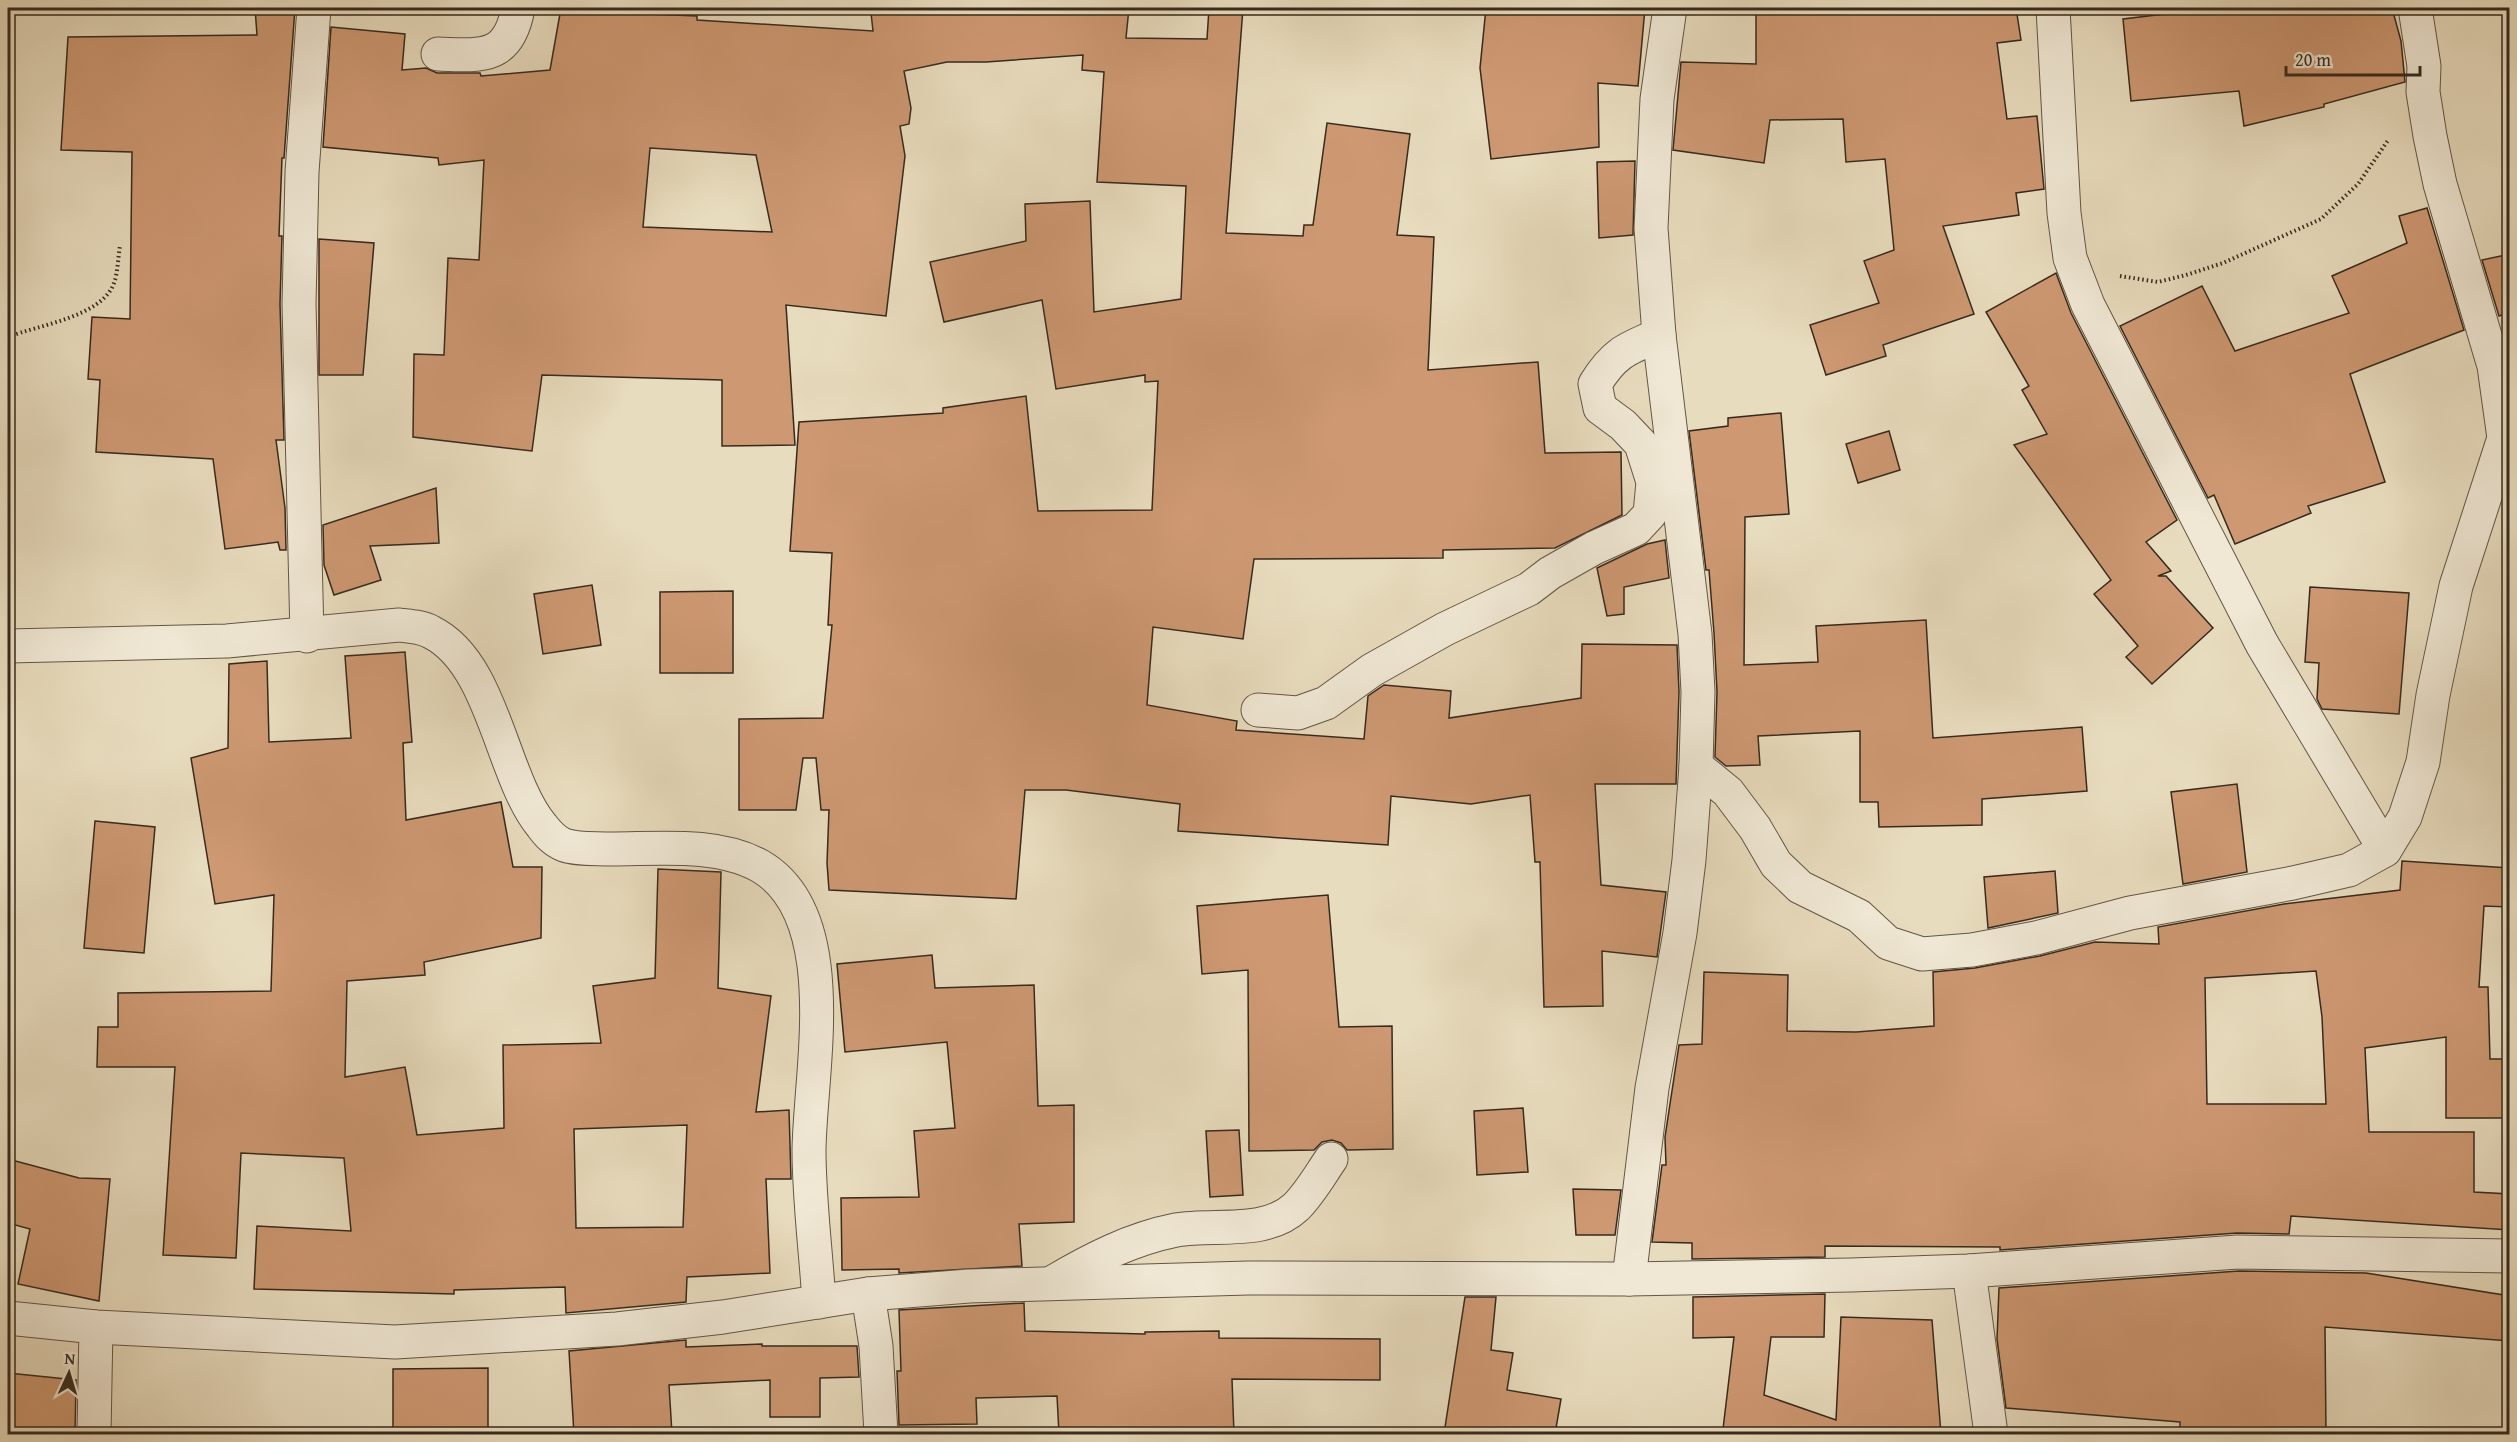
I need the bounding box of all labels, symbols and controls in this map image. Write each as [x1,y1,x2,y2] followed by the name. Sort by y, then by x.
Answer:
[2286,39,2420,77] scale bar
[2295,46,2331,73] text: 20 m
[39,1343,99,1403] north arrow
[64,1346,77,1370] text: N

